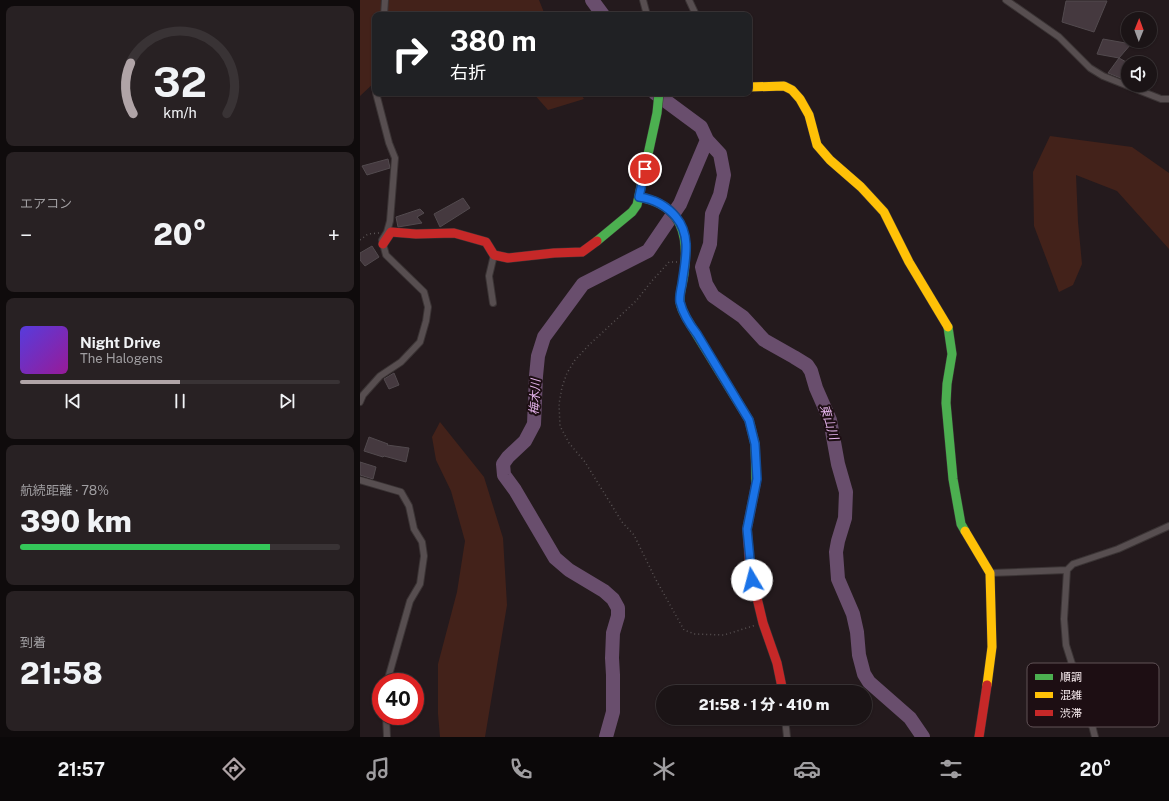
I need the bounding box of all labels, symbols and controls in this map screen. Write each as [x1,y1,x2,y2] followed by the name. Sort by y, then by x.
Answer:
[1121,12,1157,48] north arrow
[1121,12,1157,92] map controls
[450,24,537,57] text: 380 m
[384,28,436,80] icon: right
[1121,56,1157,92] button: sound
[153,57,207,106] text: 32
[450,62,486,83] text: 右折
[163,104,197,121] text: km/h
[628,152,662,186] pin
[634,158,656,180] icon: arrive
[20,196,72,211] text: エアコン
[153,216,207,252] text: 20°
[20,222,32,248] text: −
[328,222,340,248] text: +
[80,334,161,351] text: Night Drive
[80,351,163,366] text: The Halogens
[527,377,543,415] water label: 梅木川
[62,390,84,412] icon: previous
[169,390,191,412] icon: pause
[276,390,298,412] icon: next
[817,403,842,443] water label: 東山川
[20,483,109,498] text: 航続距離 · 78%
[20,503,132,539] text: 390 km
[731,559,773,601] position arrow
[20,635,46,650] text: 到着
[20,655,103,691] text: 21:58
[1027,663,1159,727] legend
[1060,671,1082,683] text: 順調
[372,673,424,725] speed limit sign: 40
[1060,689,1082,701] text: 混雑
[699,696,829,713] text: 21:58 · 1 分 · 410 m
[1060,707,1082,719] text: 渋滞
[220,755,248,783] icon: directions
[364,755,392,783] icon: music
[507,755,535,783] icon: phone
[650,755,678,783] icon: climate
[793,755,821,783] icon: car
[937,755,965,783] icon: filters
[58,759,105,780] text: 21:57
[1080,759,1111,780] text: 20°

